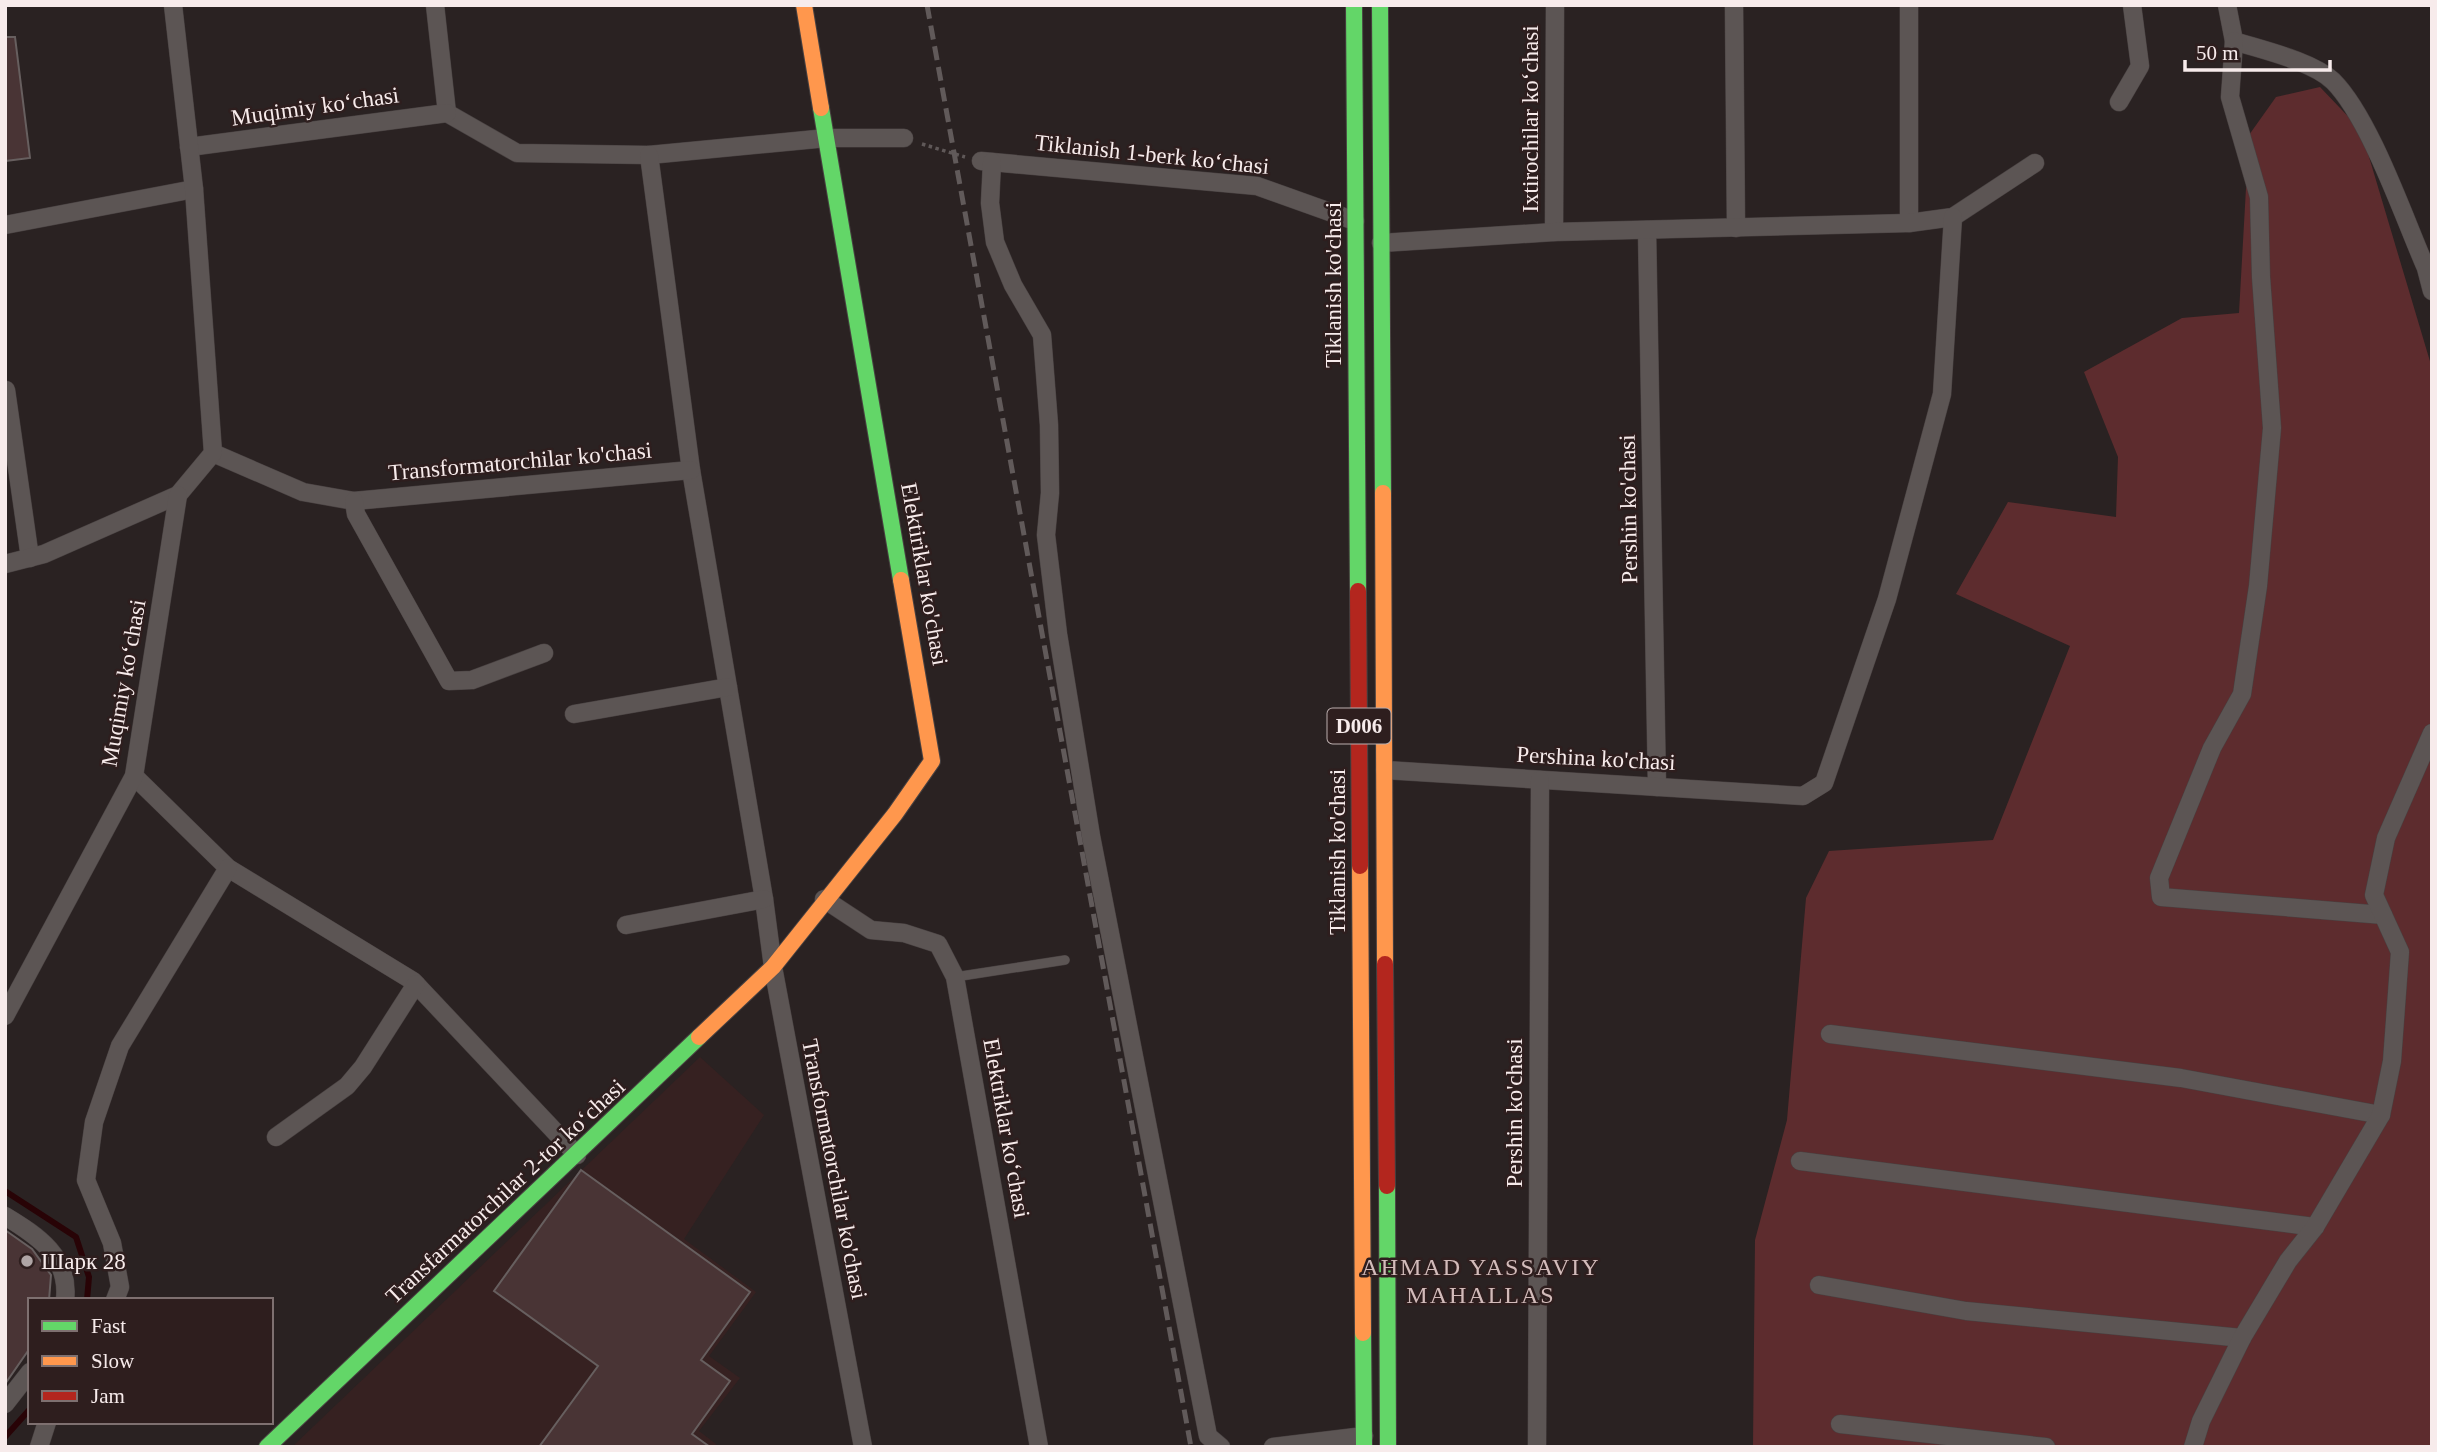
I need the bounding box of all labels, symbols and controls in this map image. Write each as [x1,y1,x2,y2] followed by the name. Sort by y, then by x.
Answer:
[1518,25,1543,213] street label: Ixtirochilar ko‘chasi
[2185,28,2330,72] scale bar
[2196,41,2239,65] text: 50 m
[230,82,401,131] street label: Muqimiy ko‘chasi
[1034,130,1270,179] street label: Tiklanish 1-berk ko‘chasi
[1321,202,1346,368] street label: Tiklanish ko'chasi
[1615,434,1642,584] street label: Pershin ko'chasi
[387,438,653,485] street label: Transformatorchilar ko'chasi
[896,481,953,667] street label: Elektiriklar ko'chasi
[96,598,151,769] street label: Muqimiy ko‘chasi
[1328,708,1390,744] road number: D006
[1516,742,1676,775] street label: Pershina ko'chasi
[1325,769,1350,935] street label: Tiklanish ko'chasi
[978,1036,1035,1220] street label: Elektriklar ko‘chasi
[797,1037,872,1301] street label: Transformatorchilar ko'chasi
[1502,1038,1527,1188] street label: Pershin ko'chasi
[381,1074,630,1309] street label: Transfarmatorchilar 2-tor koʻchasi
[41,1249,126,1274] place label: Шарк 28
[19,1253,35,1269] marker: Шарк 28
[1361,1254,1601,1308] district label: AHMAD YASSAVIY MAHALLAS
[28,1298,273,1424] legend
[91,1314,126,1338] text: Fast
[91,1349,135,1373] text: Slow
[91,1384,125,1408] text: Jam

